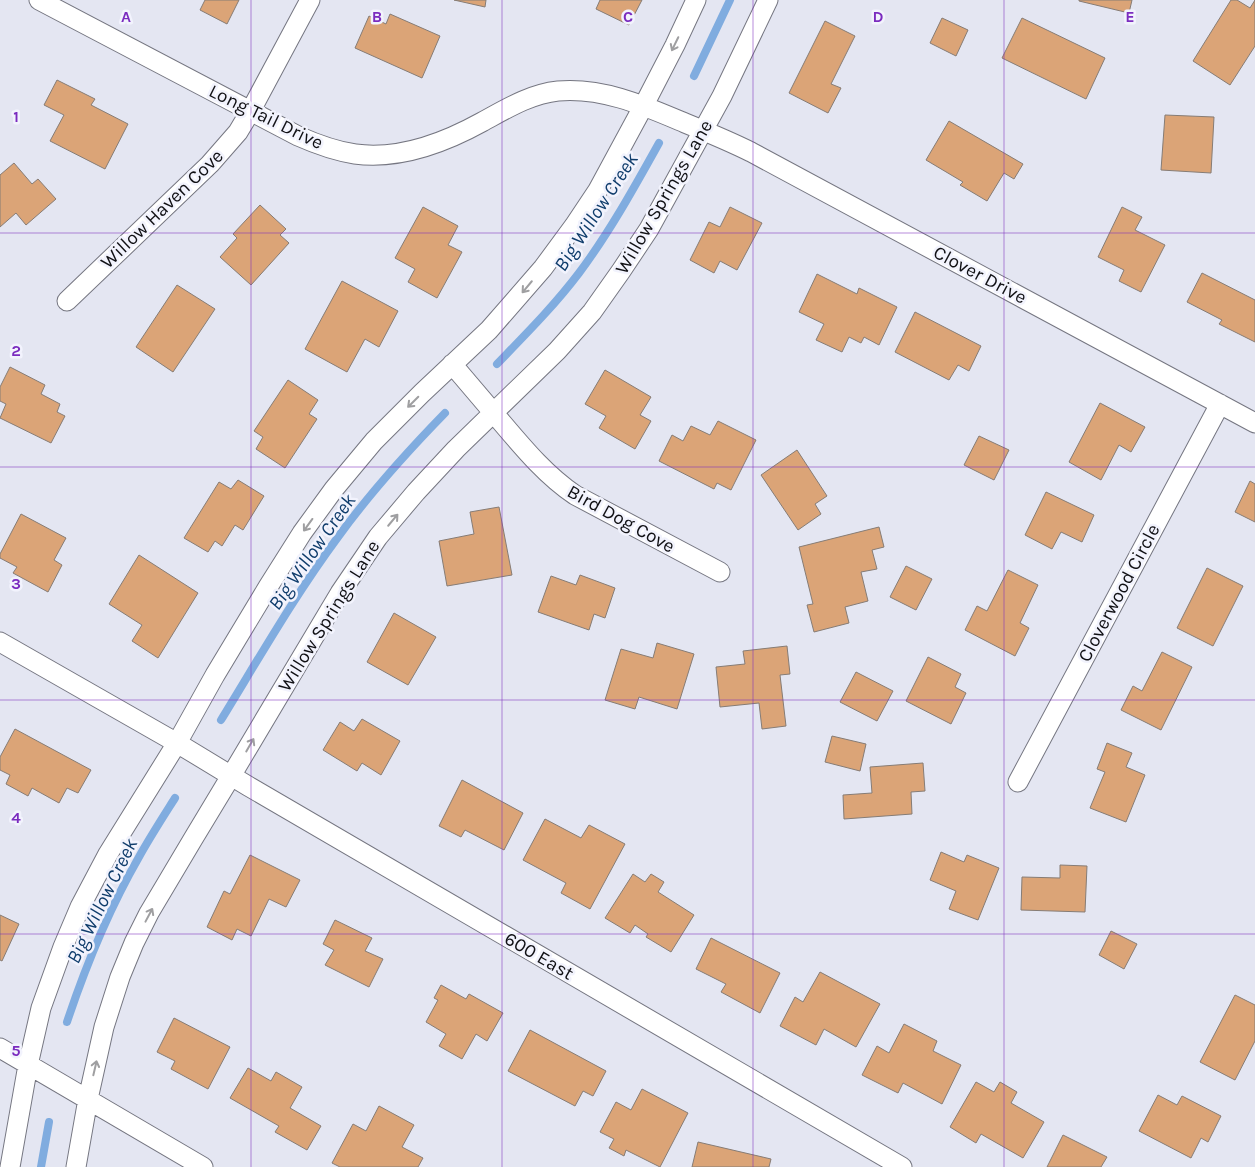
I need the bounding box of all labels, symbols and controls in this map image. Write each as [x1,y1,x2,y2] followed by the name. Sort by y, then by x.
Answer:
[121,7,131,26] text: A
[372,7,382,26] text: B
[623,7,633,26] text: C
[873,7,884,26] text: D
[1125,7,1135,26] text: E
[670,36,680,51] one-way arrow
[205,80,327,154] street label: Long Tail Drive
[13,107,19,126] text: 1
[611,116,717,278] street label: Willow Springs Lane
[96,145,228,273] street label: Willow Haven Cove
[549,148,643,275] water label: Big Willow Creek
[930,241,1030,309] street label: Clover Drive
[522,280,533,293] one-way arrow
[11,341,21,360] text: 2
[407,395,419,408] one-way arrow
[563,480,679,558] street label: Bird Dog Cove
[263,489,361,614] water label: Big Willow Creek
[387,513,399,526] one-way arrow
[302,518,313,531] one-way arrow
[1073,520,1165,666] street label: Cloverwood Circle
[273,536,385,696] street label: Willow Springs Lane
[11,574,21,593] text: 3
[245,739,255,753] one-way arrow
[11,808,21,827] text: 4
[62,834,143,967] water label: Big Willow Creek
[144,908,154,923] one-way arrow
[500,927,578,985] street label: 600 East
[11,1041,21,1060] text: 5
[91,1060,100,1076] one-way arrow

